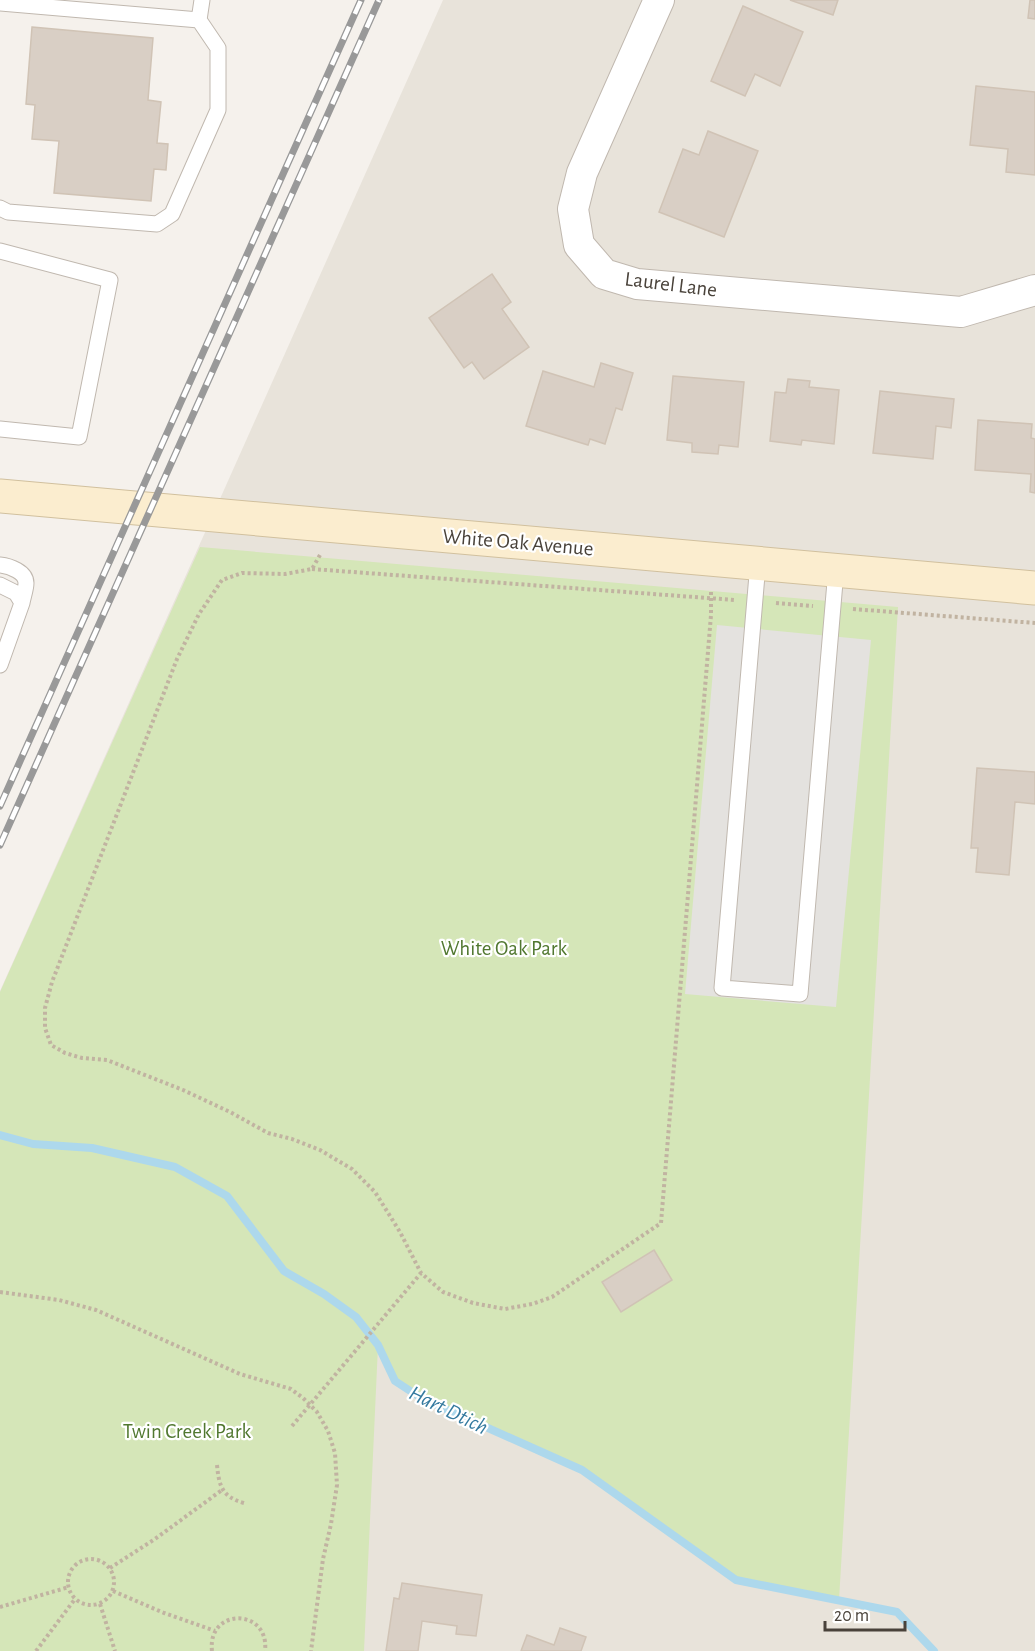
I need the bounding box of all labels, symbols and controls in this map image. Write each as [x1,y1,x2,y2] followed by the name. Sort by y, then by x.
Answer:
[624,268,718,301] street label: Laurel Lane
[442,525,594,560] street label: White Oak Avenue
[441,938,568,959] park label: White Oak Park
[406,1381,491,1438] water label: Hart Dtich
[123,1421,252,1442] park label: Twin Creek Park
[825,1594,904,1632] scale bar
[834,1607,869,1625] text: 20 m

